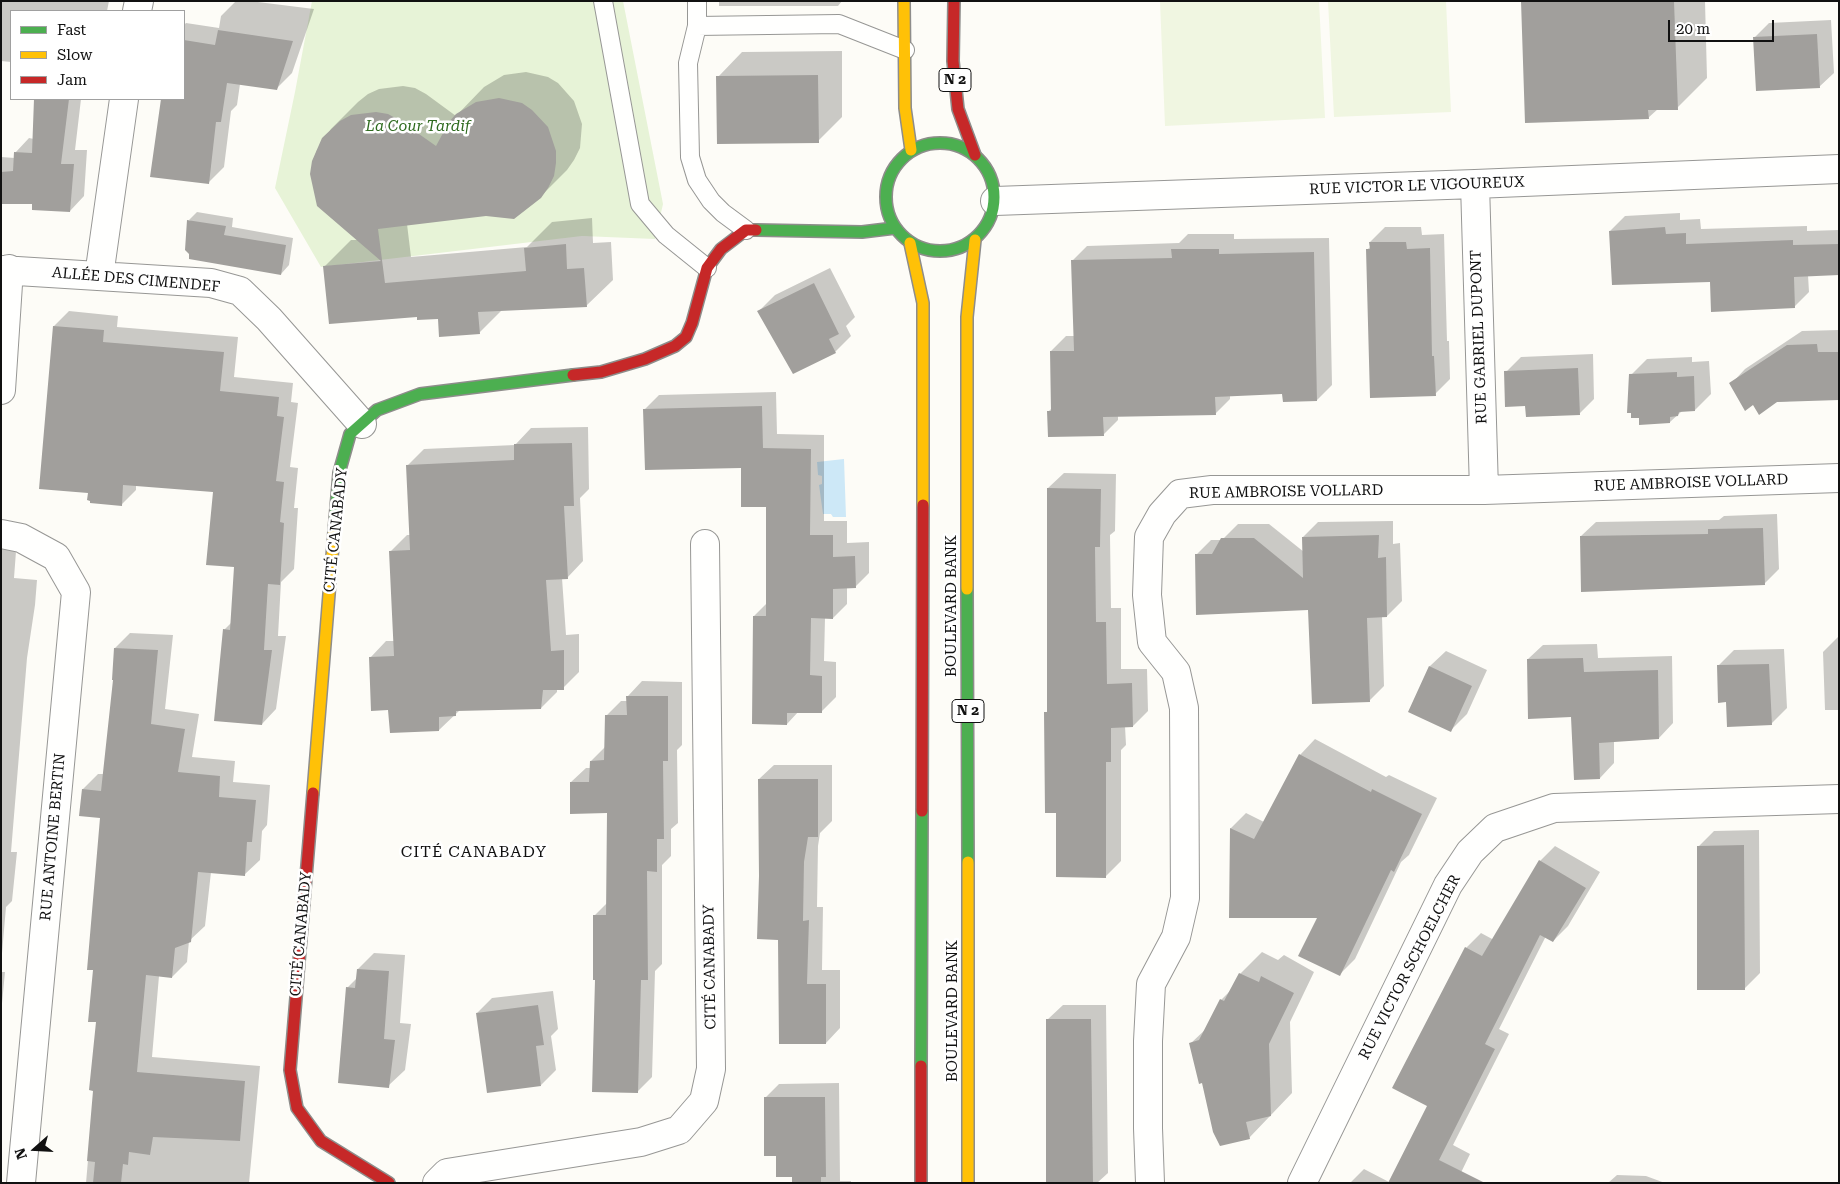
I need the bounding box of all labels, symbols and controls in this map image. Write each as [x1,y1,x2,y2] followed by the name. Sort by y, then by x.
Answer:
[10,10,185,100] legend
[1670,10,1776,42] scale bar
[1676,20,1710,38] text: 20 m
[57,21,86,39] text: Fast
[57,46,92,64] text: Slow
[939,68,971,92] road number: N 2
[57,71,87,89] text: Jam
[366,118,470,136] park label: La Cour Tardif
[1309,173,1525,199] street label: RUE VICTOR LE VIGOUREUX
[1467,250,1491,424] street label: RUE GABRIEL DUPONT
[51,264,221,296] street label: ALLÉE DES CIMENDEF
[321,467,351,593] street label: CITÉ CANABADY
[1594,471,1788,495] street label: RUE AMBROISE VOLLARD
[1189,481,1383,503] street label: RUE AMBROISE VOLLARD
[943,535,961,677] street label: BOULEVARD BANK
[952,699,984,722] road number: N 2
[37,752,69,922] street label: RUE ANTOINE BERTIN
[399,842,549,862] district label: CITÉ CANABADY
[287,871,315,997] street label: CITÉ CANABADY
[1355,872,1465,1062] street label: RUE VICTOR SCHOELCHER
[700,904,720,1030] street label: CITÉ CANABADY
[944,940,962,1082] street label: BOULEVARD BANK
[10,1124,60,1174] north arrow
[11,1146,30,1162] text: N

